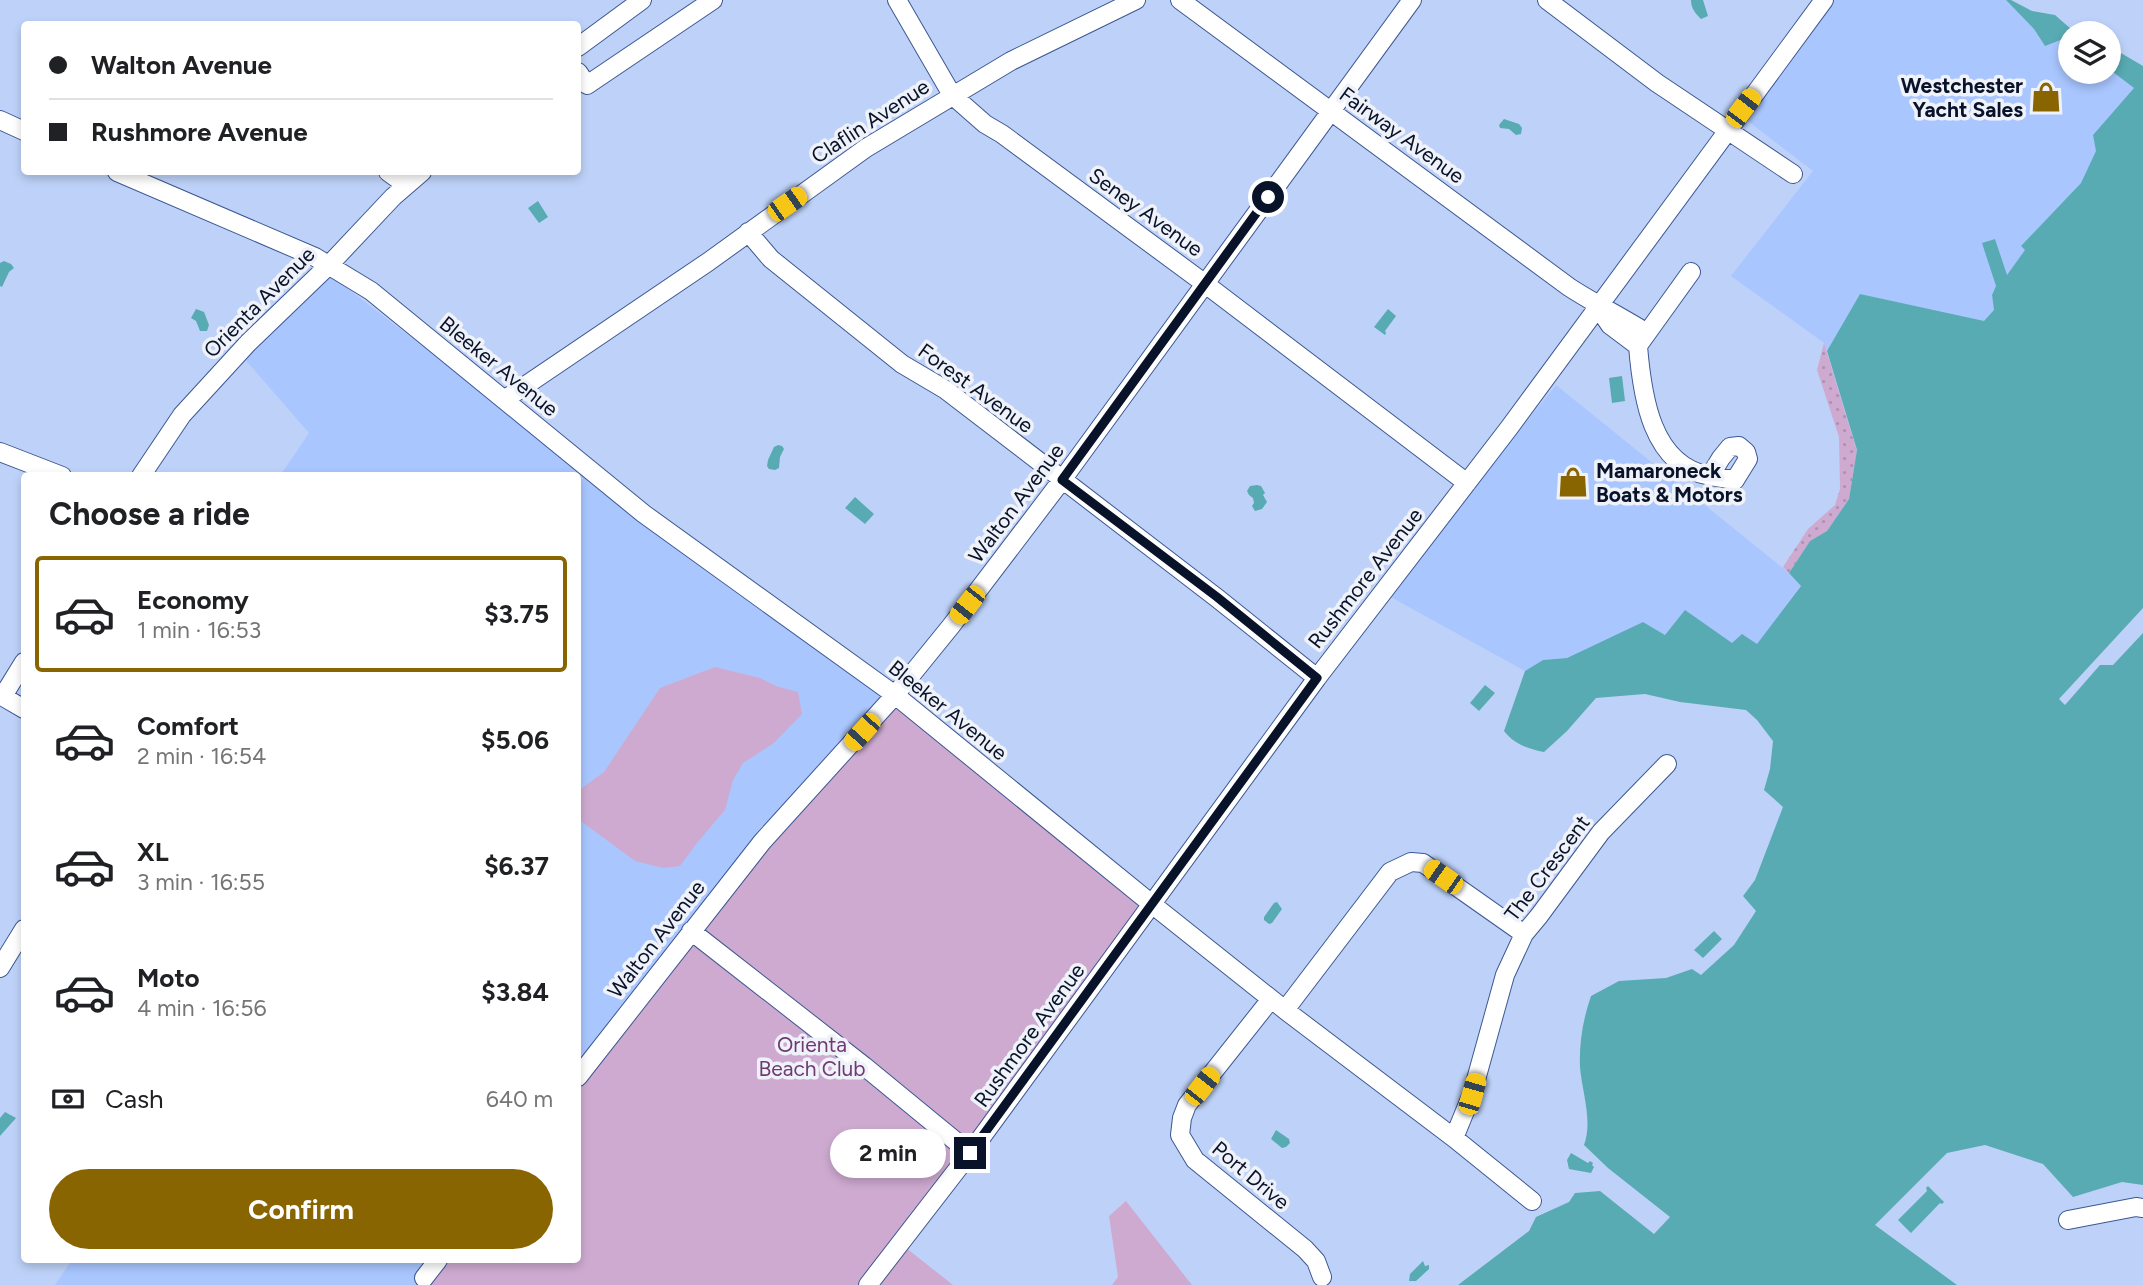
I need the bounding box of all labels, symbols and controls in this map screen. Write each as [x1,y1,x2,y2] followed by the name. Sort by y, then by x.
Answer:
[2058,21,2121,84] map controls
[2058,21,2121,84] button: layers
[91,49,272,81] text: Walton Avenue
[1901,73,2023,122] place label: Westchester Yacht Sales
[806,74,934,168] street label: Claflin Avenue
[2029,80,2063,114] shop icon: Westchester Yacht Sales
[1335,81,1469,189] street label: Fairway Avenue
[1722,85,1765,131] car
[91,116,308,148] text: Rushmore Avenue
[1084,162,1208,262] street label: Seney Avenue
[1252,181,1284,213] route start
[764,183,811,225] car
[198,241,320,363] street label: Orienta Avenue
[435,311,563,421] street label: Bleeker Avenue
[914,338,1038,438] street label: Forest Avenue
[963,439,1069,567] street label: Walton Avenue
[1596,458,1743,507] place label: Mamaroneck Boats & Motors
[1556,465,1590,499] shop icon: Mamaroneck Boats & Motors
[49,495,250,533] text: Choose a ride
[1302,503,1428,653] street label: Rushmore Avenue
[946,582,989,628] car
[53,583,116,646] icon: car
[137,584,249,616] text: Economy
[484,598,549,630] text: $3.75
[137,616,261,644] text: 1 min · 16:53
[884,655,1012,765] street label: Bleeker Avenue
[53,709,116,772] icon: car
[841,709,884,755] car
[137,710,239,742] text: Comfort
[481,724,549,756] text: $5.06
[137,742,266,770] text: 2 min · 16:54
[1499,810,1595,926] street label: The Crescent
[53,835,116,898] icon: car
[137,836,169,868] text: XL
[484,850,549,882] text: $6.37
[1420,856,1467,898] car
[137,868,265,896] text: 3 min · 16:55
[602,875,710,1003] street label: Walton Avenue
[969,958,1089,1112] street label: Rushmore Avenue
[53,961,116,1024] icon: car
[137,962,200,994] text: Moto
[481,976,549,1008] text: $3.84
[137,994,267,1022] text: 4 min · 16:56
[758,1032,866,1081] park label: Orienta Beach Club
[1181,1063,1224,1109] car
[1457,1071,1488,1117] car
[49,1080,87,1118] icon: cash
[105,1083,164,1115] text: Cash
[486,1085,553,1113] text: 640 m
[830,1128,946,1178] callout: 2 min
[1207,1136,1295,1214] street label: Port Drive
[954,1137,986,1169] route end
[859,1139,917,1167] text: 2 min
[49,1169,553,1249] button: Confirm

